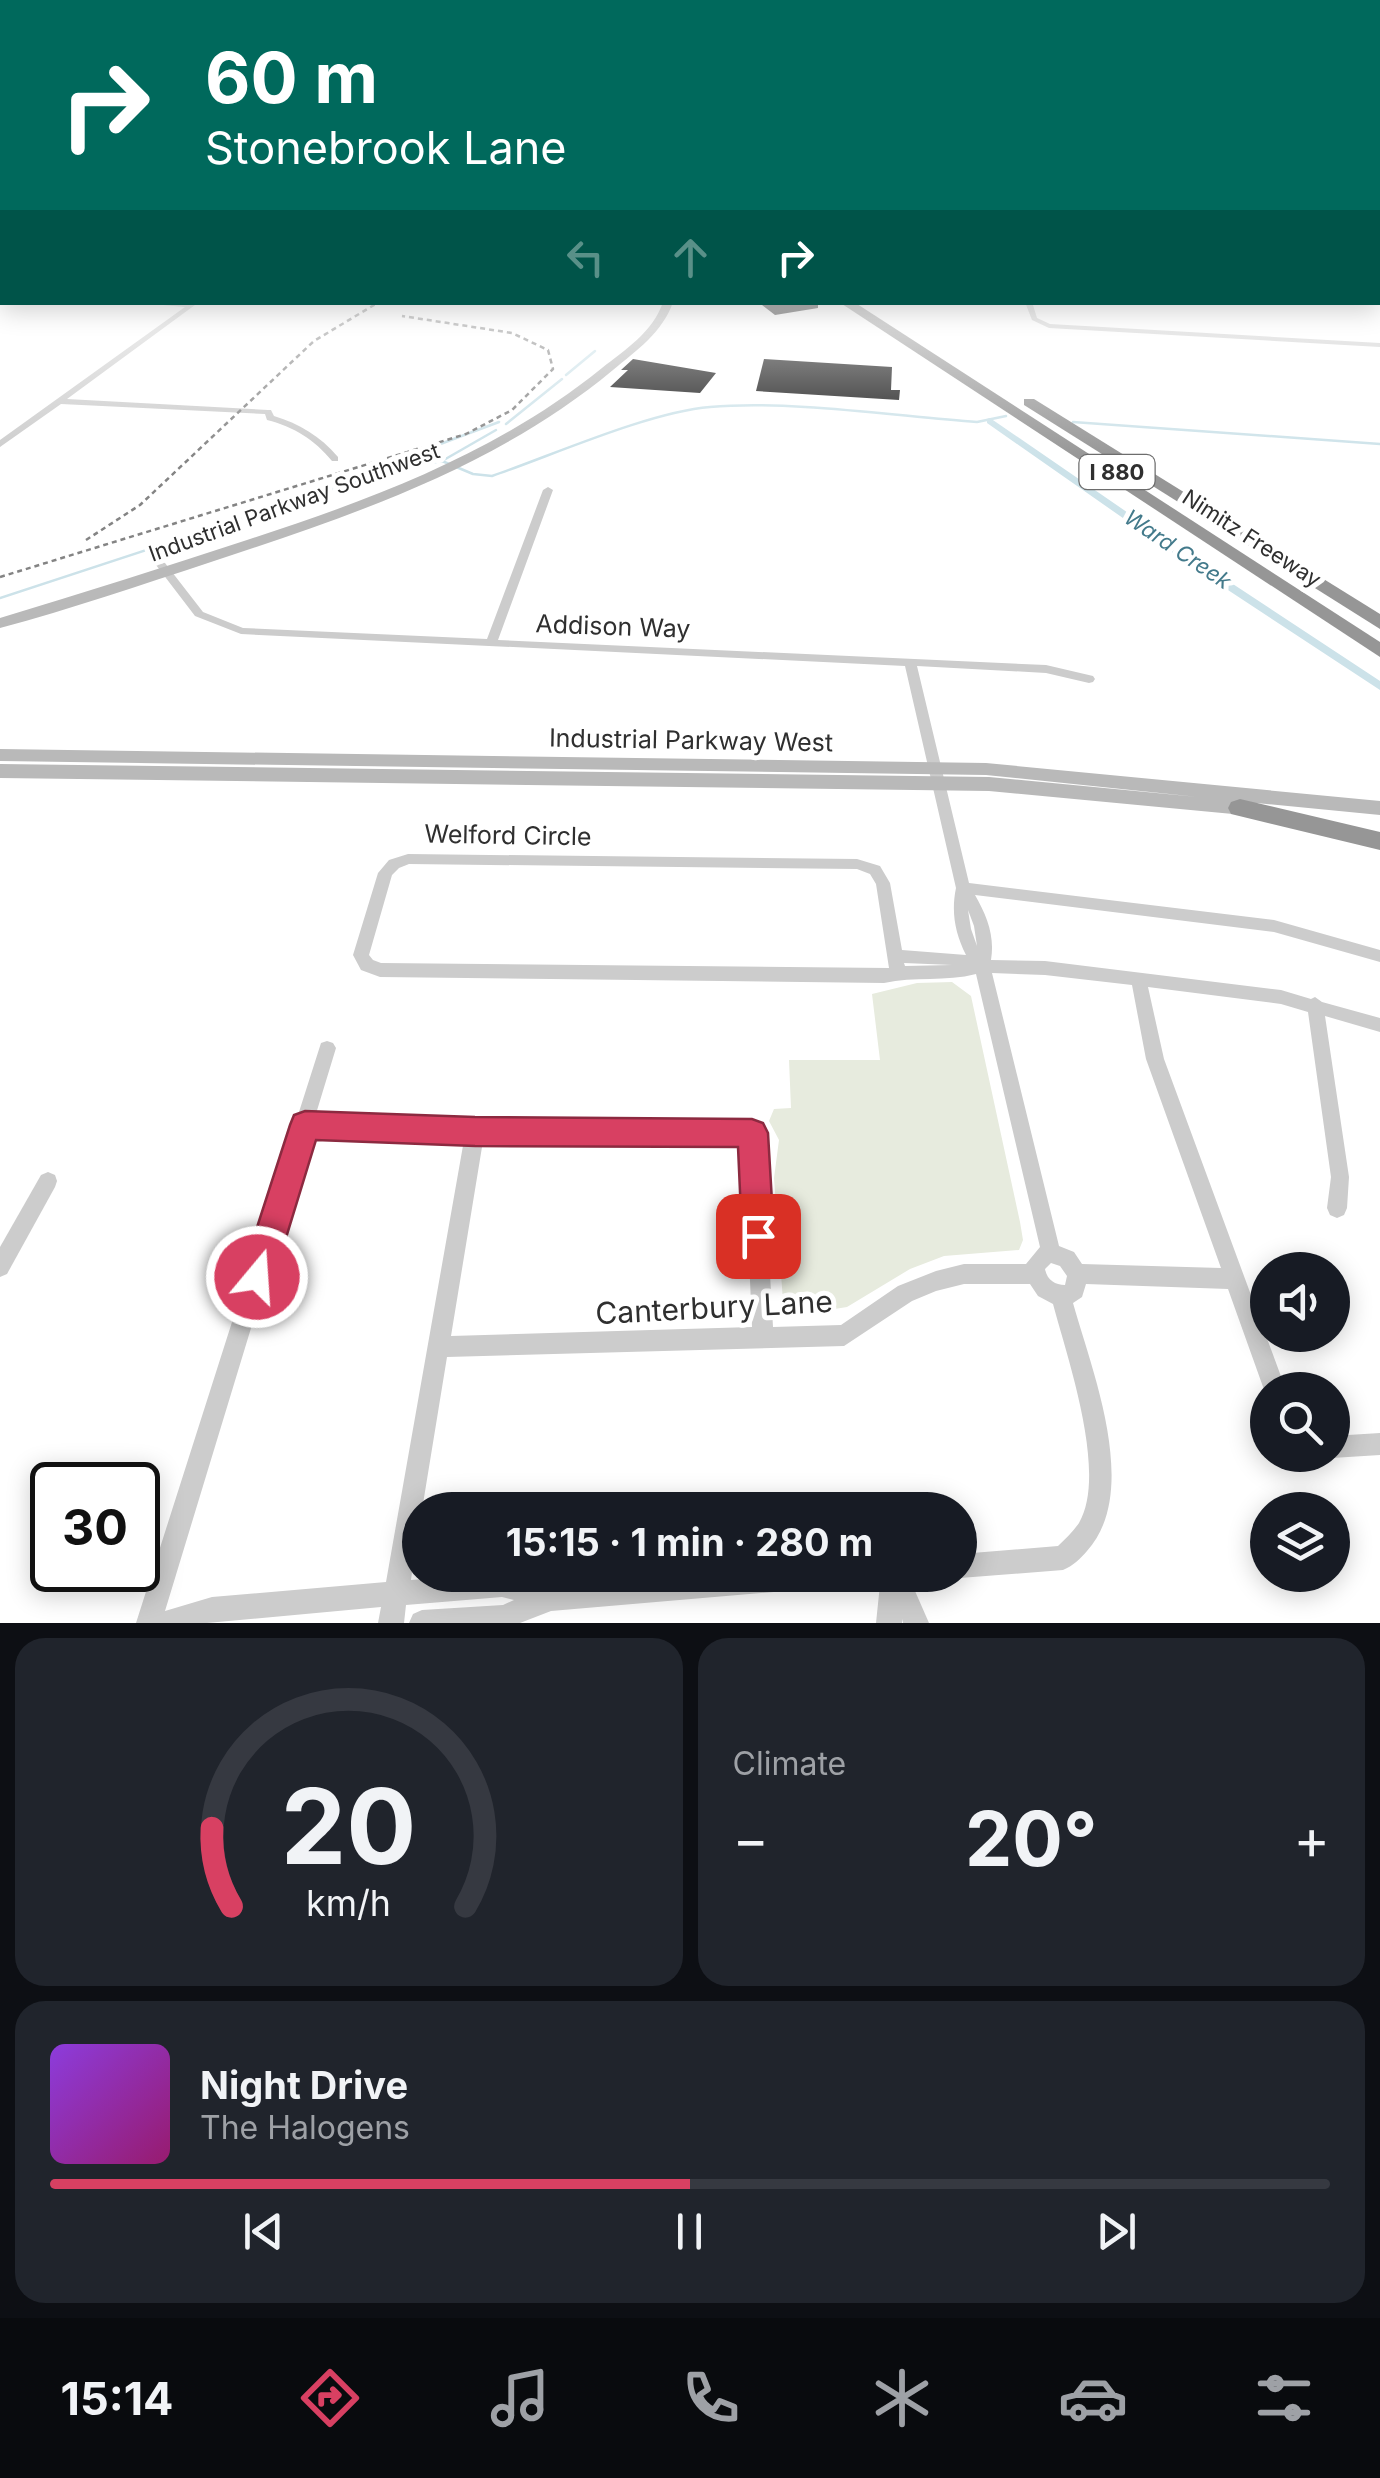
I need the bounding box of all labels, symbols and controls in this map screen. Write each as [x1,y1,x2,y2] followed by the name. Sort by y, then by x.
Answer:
[205,35,378,120] text: 60 m
[40,40,170,170] icon: right
[205,120,567,175] text: Stonebrook Lane
[558,230,613,285] icon: left
[663,230,718,285] icon: ahead
[768,230,823,285] icon: right
[145,437,443,567] street label: Industrial Parkway Southwest
[1080,455,1154,489] road number: I 880
[1178,484,1326,592] street label: Nimitz Freeway
[1120,504,1237,595] water label: Ward Creek
[535,608,691,644] street label: Addison Way
[549,723,833,757] street label: Industrial Parkway West
[424,819,592,851] street label: Welford Circle
[716,1194,801,1279] pin
[731,1209,786,1264] icon: arrive
[205,1225,309,1329] position arrow
[1250,1252,1350,1592] map controls
[1250,1252,1350,1352] button: sound
[594,1283,833,1331] street label: Canterbury Lane
[1250,1372,1350,1472] button: search
[30,1462,160,1592] speed limit sign: 30
[1250,1492,1350,1592] button: layers
[506,1519,873,1565] text: 15:15 · 1 min · 280 m
[733,1744,846,1783] text: Climate
[281,1763,417,1889] text: 20
[965,1793,1097,1884] text: 20°
[733,1806,769,1872] text: −
[1294,1806,1330,1872] text: +
[306,1881,391,1925] text: km/h
[200,2062,408,2108] text: Night Drive
[200,2108,410,2147] text: The Halogens
[236,2204,291,2259] icon: previous
[662,2204,717,2259] icon: pause
[1089,2204,1144,2259] icon: next
[295,2363,365,2433] icon: directions
[485,2363,555,2433] icon: music
[676,2363,746,2433] icon: phone
[867,2363,937,2433] icon: climate
[1058,2363,1128,2433] icon: car
[1249,2363,1319,2433] icon: filters
[60,2371,174,2426] text: 15:14

